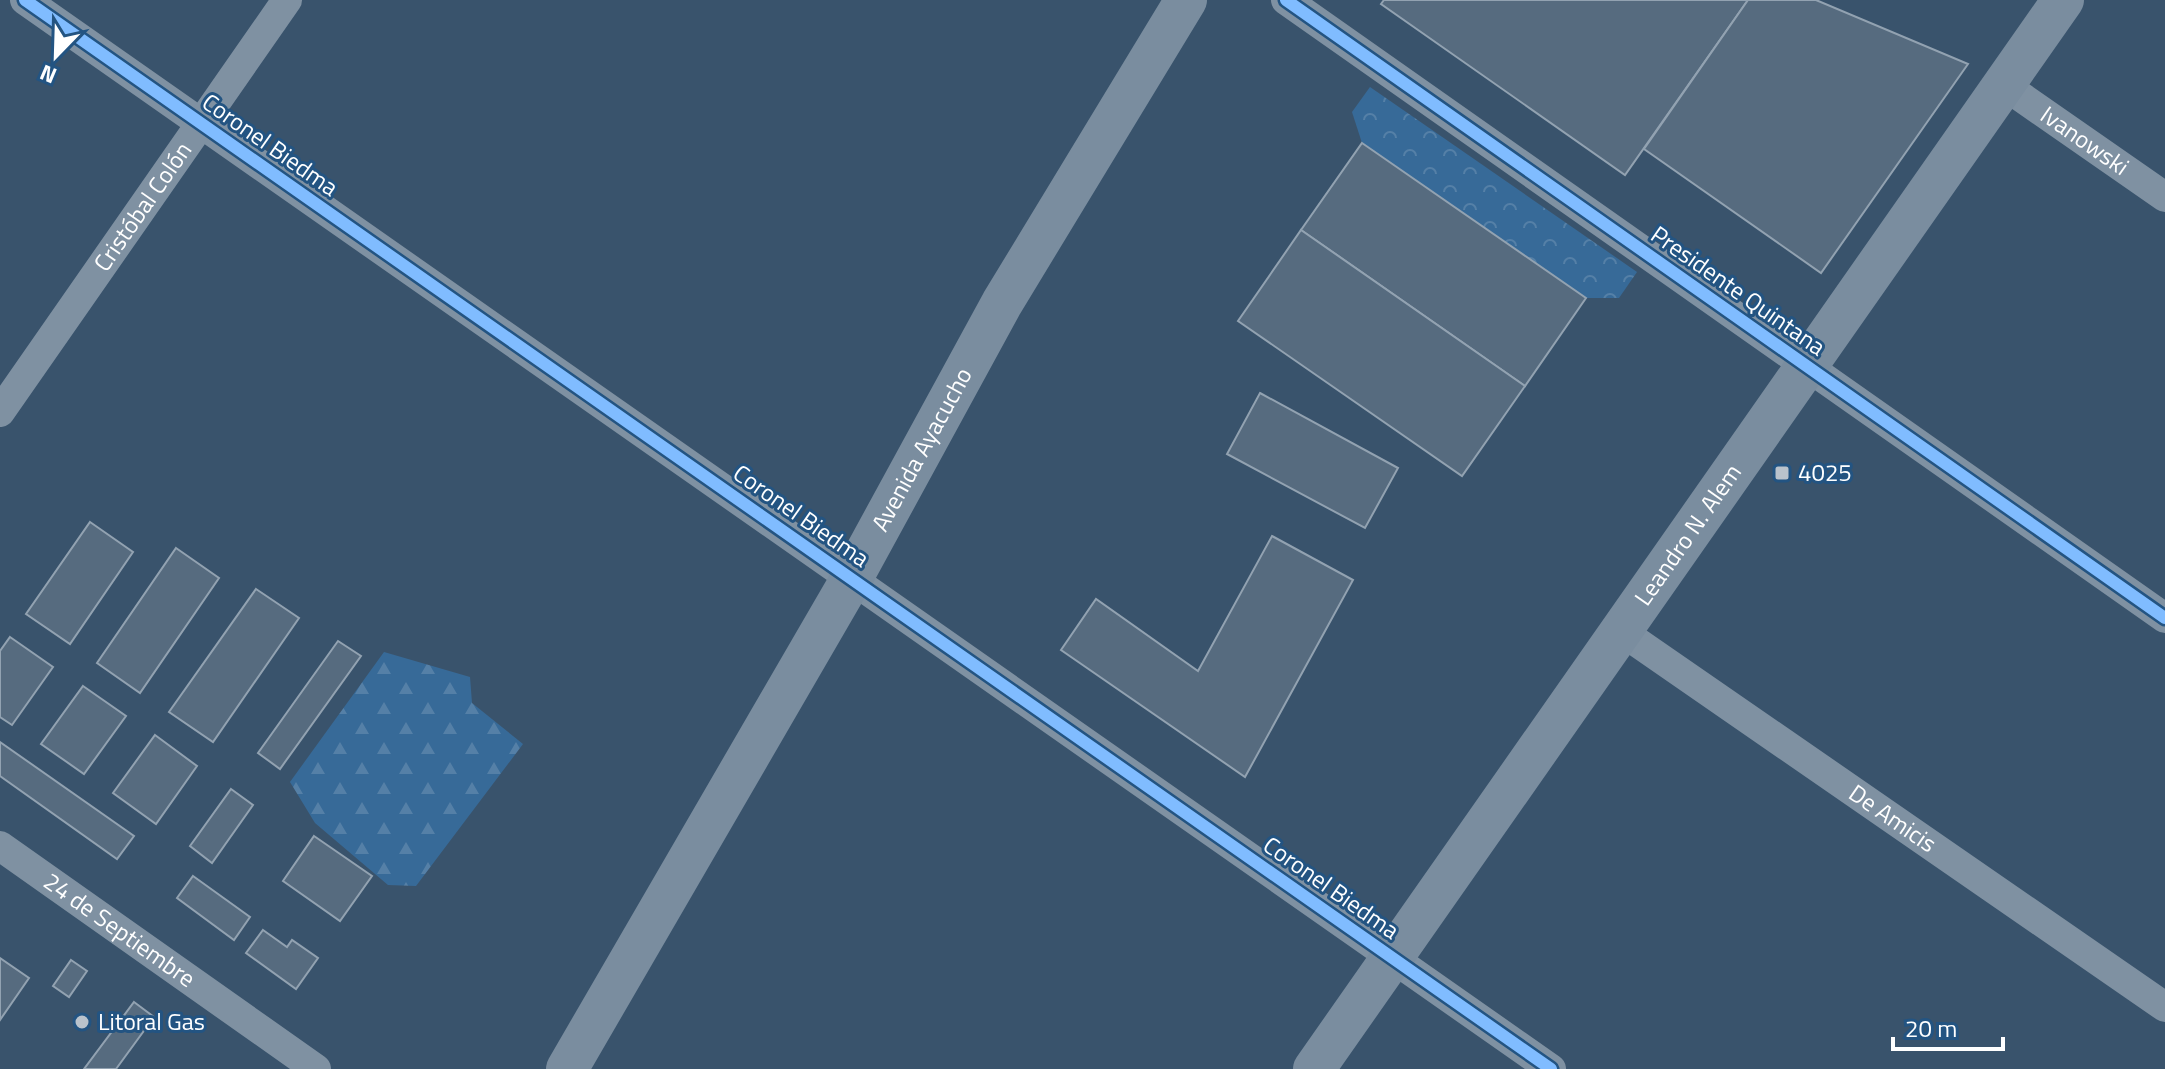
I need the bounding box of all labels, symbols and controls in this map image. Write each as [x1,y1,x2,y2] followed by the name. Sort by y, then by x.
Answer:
[16,16,96,96] north arrow
[35,56,62,93] text: N
[195,84,346,205] street label: Coronel Biedma
[2033,97,2137,184] street label: Ivanowski
[84,134,200,279] street label: Cristóbal Colón
[1644,216,1833,364] street label: Presidente Quintana
[862,361,981,538] street label: Avenida Ayacucho
[1798,454,1852,490] place label: 4025
[726,455,877,576] street label: Coronel Biedma
[1625,456,1750,613] street label: Leandro N. Alem
[1773,464,1791,482] marker: 4025
[1842,775,1944,861] street label: De Amicis
[1256,827,1407,948] street label: Coronel Biedma
[36,863,203,996] street label: 24 de Septiembre
[1893,1001,2003,1051] scale bar
[98,1003,205,1039] place label: Litoral Gas
[1905,1010,1957,1046] text: 20 m
[73,1013,91,1031] marker: Litoral Gas

